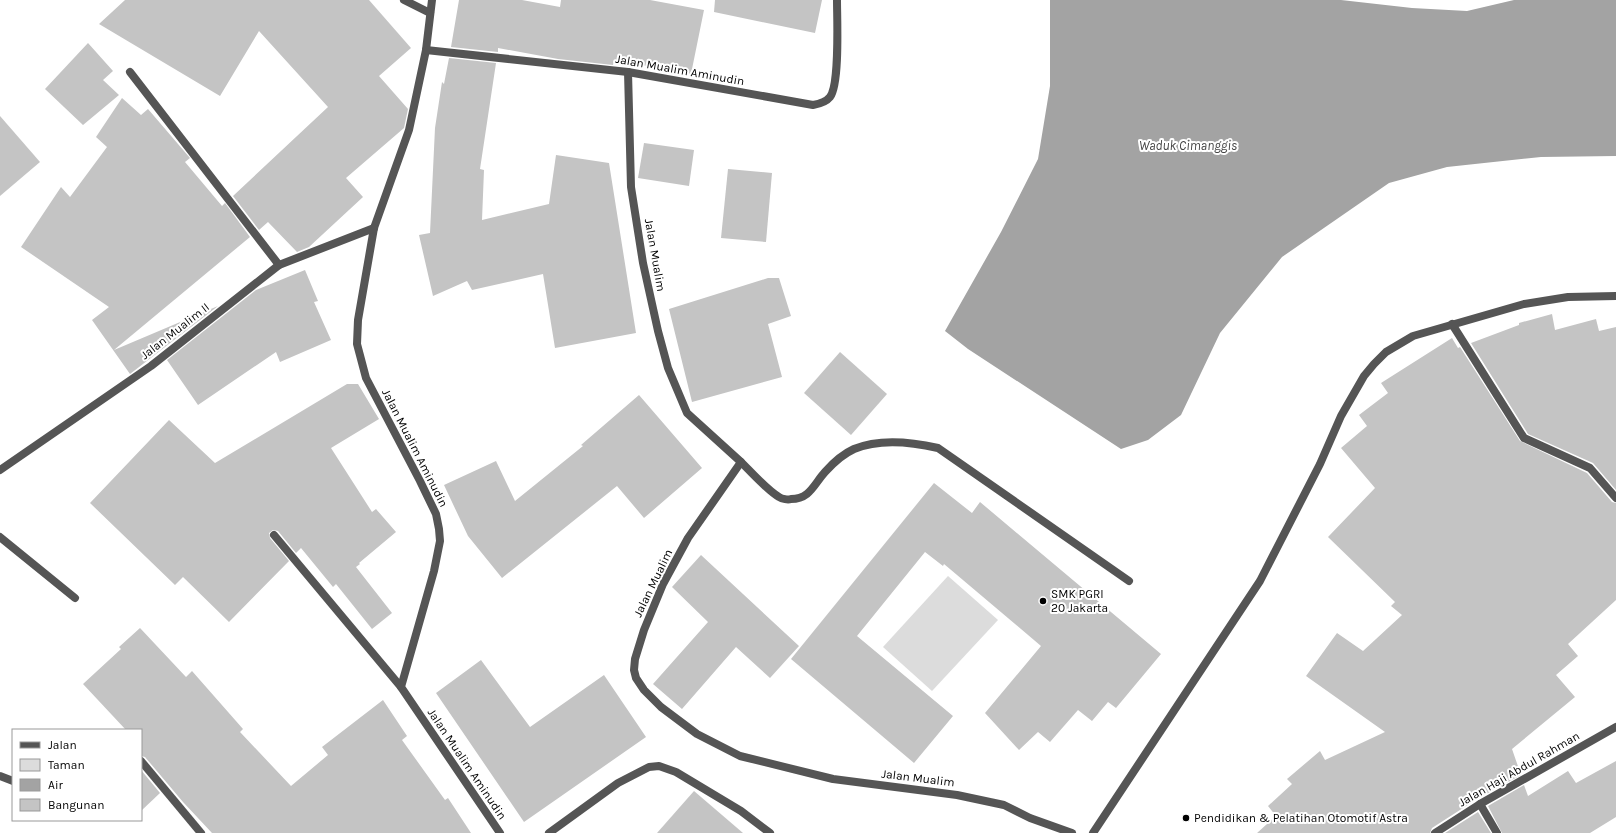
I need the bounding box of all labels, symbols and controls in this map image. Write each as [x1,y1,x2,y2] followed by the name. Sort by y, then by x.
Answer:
[614,52,746,88] street label: Jalan Mualim Aminudin
[1139,138,1237,153] water label: Waduk Cimanggis
[642,217,668,293] street label: Jalan Mualim
[138,300,212,362] street label: Jalan Mualim II
[379,387,451,509] street label: Jalan Mualim Aminudin
[631,547,675,619] street label: Jalan Mualim
[1051,587,1108,615] place label: SMK PGRI 20 Jakarta
[1038,596,1048,606] marker: SMK PGRI 20 Jakarta
[425,706,509,822] street label: Jalan Mualim Aminudin
[12,729,142,821] legend
[1456,729,1582,809] street label: Jalan Haji Abdul Rahman
[48,738,77,752] text: Jalan
[48,758,85,772] text: Taman
[881,767,955,789] street label: Jalan Mualim
[48,778,63,792] text: Air
[48,798,104,812] text: Bangunan
[1194,811,1408,825] place label: Pendidikan & Pelatihan Otomotif Astra
[1181,813,1191,823] marker: Pendidikan & Pelatihan Otomotif Astra

